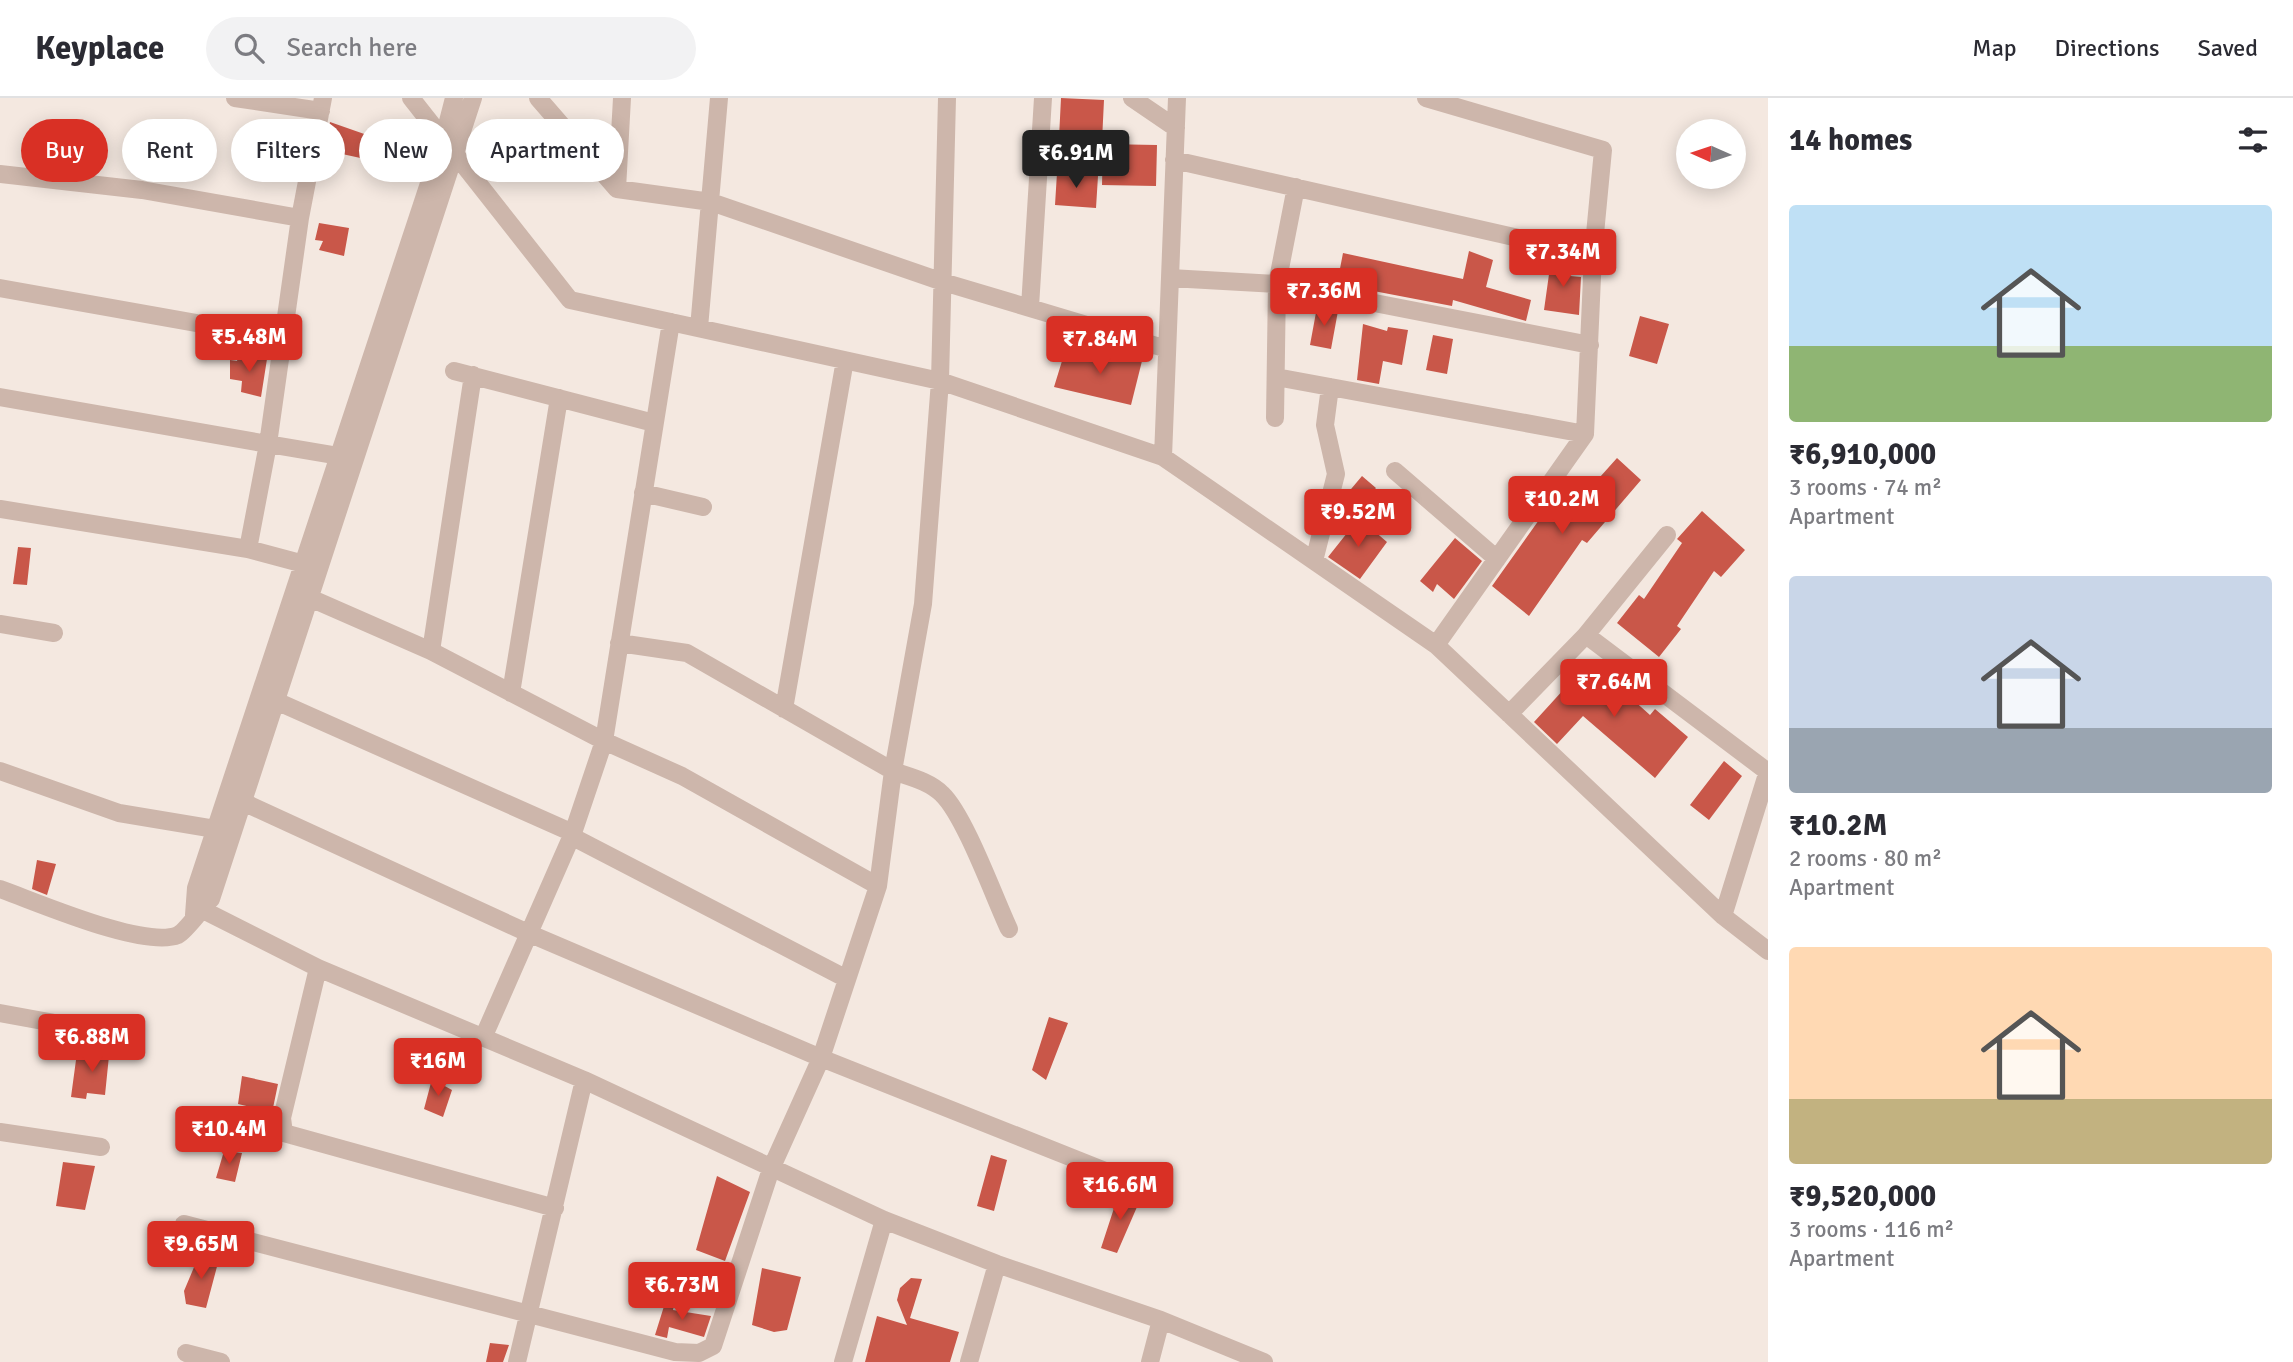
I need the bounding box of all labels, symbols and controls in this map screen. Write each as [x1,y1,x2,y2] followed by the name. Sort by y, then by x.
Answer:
[206,17,696,80] search box
[35,28,164,69] text: Keyplace
[230,29,268,67] icon: search
[286,32,418,64] text: Search here
[1972,33,2017,63] text: Map
[2055,33,2160,63] text: Directions
[2198,33,2258,63] text: Saved
[21,119,108,182] chip: Buy
[122,119,217,182] chip: Rent
[231,119,345,182] chip: Filters
[359,119,452,182] chip: New
[466,119,624,182] chip: Apartment
[1676,119,1746,189] north arrow
[1676,119,1746,189] map controls
[2234,121,2272,159] icon: filters
[1789,122,1912,159] text: 14 homes
[1019,130,1133,190] pin: ₹6.91M
[1038,138,1114,167] text: ₹6.91M
[1506,230,1620,289] pin: ₹7.34M
[1525,237,1601,266] text: ₹7.34M
[1968,250,2094,376] icon: home
[1267,268,1381,328] pin: ₹7.36M
[1286,276,1362,305] text: ₹7.36M
[192,314,306,374] pin: ₹5.48M
[1043,316,1157,376] pin: ₹7.84M
[211,322,287,351] text: ₹5.48M
[1062,324,1138,353] text: ₹7.84M
[1789,436,1936,473] text: ₹6,910,000
[1789,473,1942,502] text: 3 rooms · 74 m²
[1505,476,1619,536] pin: ₹10.2M
[1524,484,1600,513] text: ₹10.2M
[1301,490,1415,549] pin: ₹9.52M
[1320,497,1396,526] text: ₹9.52M
[1789,502,1894,531] text: Apartment
[1968,621,2094,747] icon: home
[1557,660,1671,719] pin: ₹7.64M
[1576,667,1652,696] text: ₹7.64M
[1789,807,1887,844] text: ₹10.2M
[1789,844,1942,873] text: 2 rooms · 80 m²
[1789,873,1894,902] text: Apartment
[1968,992,2094,1118] icon: home
[35,1014,149,1074] pin: ₹6.88M
[54,1022,130,1051] text: ₹6.88M
[397,1038,479,1098] pin: ₹16M
[410,1046,466,1075] text: ₹16M
[172,1107,286,1166] pin: ₹10.4M
[191,1114,267,1143] text: ₹10.4M
[1063,1162,1177,1222] pin: ₹16.6M
[1082,1170,1158,1199] text: ₹16.6M
[1789,1178,1936,1215] text: ₹9,520,000
[1789,1215,1954,1244] text: 3 rooms · 116 m²
[144,1222,258,1281] pin: ₹9.65M
[163,1229,239,1258] text: ₹9.65M
[1789,1244,1894,1273] text: Apartment
[625,1262,739,1322] pin: ₹6.73M
[644,1270,720,1299] text: ₹6.73M

